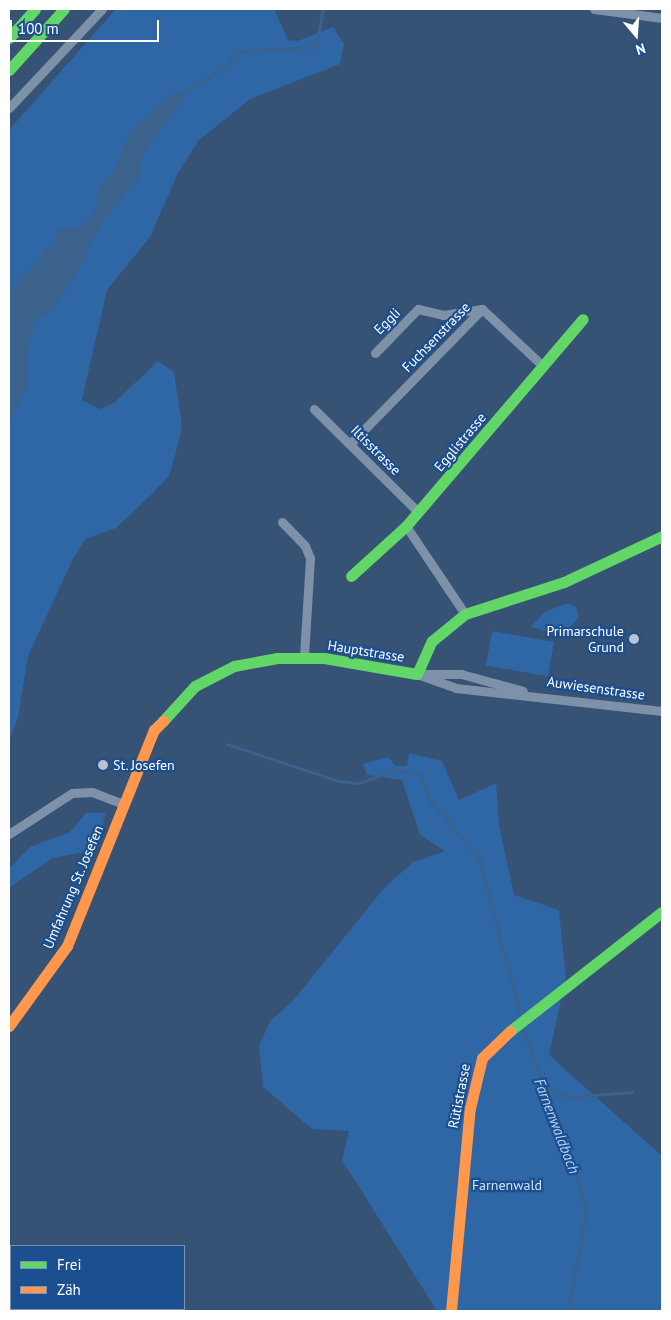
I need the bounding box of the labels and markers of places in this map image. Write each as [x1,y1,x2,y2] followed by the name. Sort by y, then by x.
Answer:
[546,623,624,656] place label: Primarschule Grund
[628,633,640,645] marker: Primarschule Grund
[113,757,176,773] place label: St. Josefen
[97,759,109,771] marker: St. Josefen

